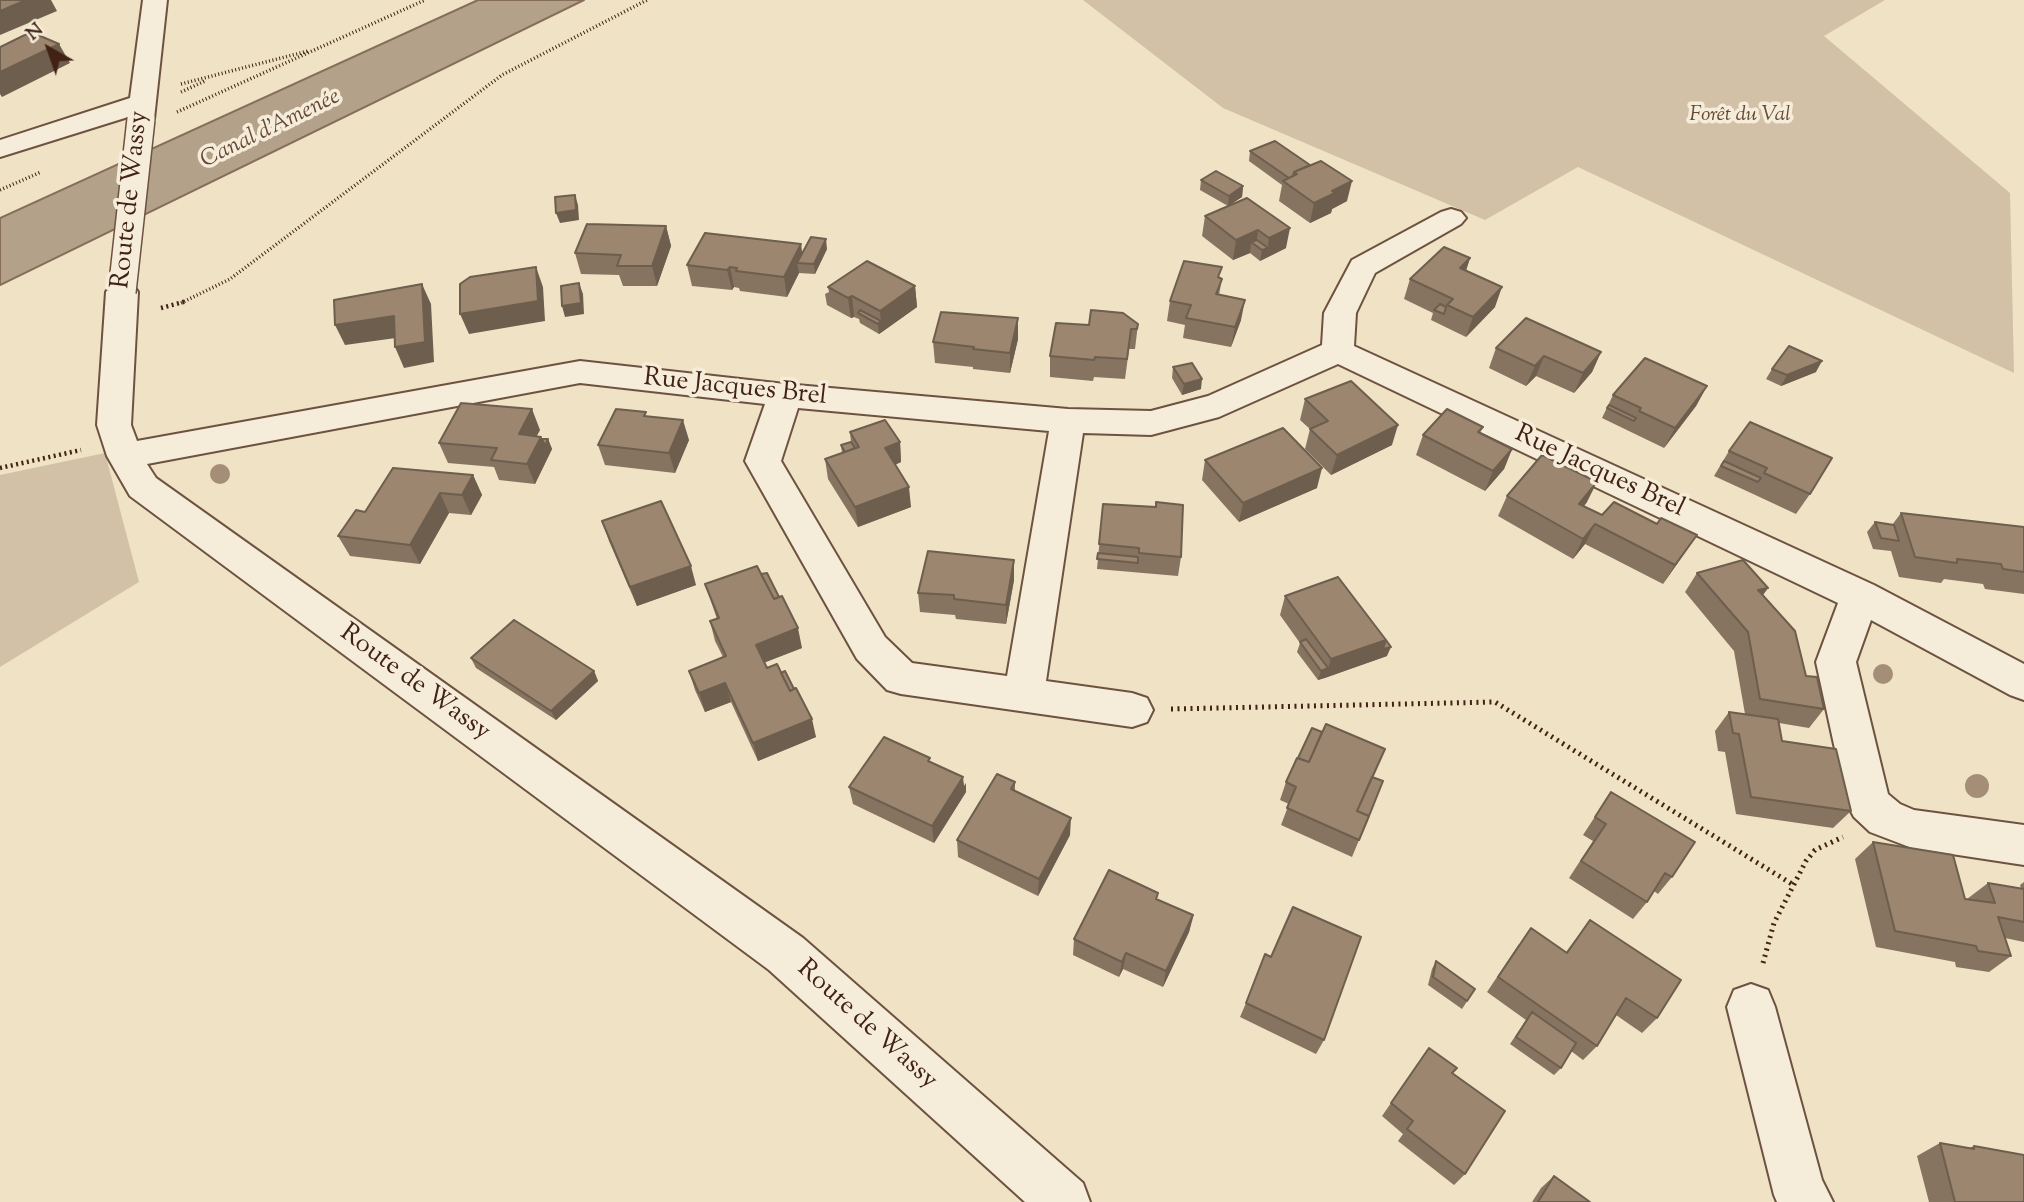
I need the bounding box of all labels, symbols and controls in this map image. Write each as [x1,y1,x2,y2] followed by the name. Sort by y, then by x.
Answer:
[14,14,84,84] north arrow
[21,17,50,48] text: N
[197,84,345,176] water label: Canal d'Amenée
[1689,103,1791,129] park label: Forêt du Val
[107,110,157,290] street label: Route de Wassy
[642,364,828,414] street label: Rue Jacques Brel
[1509,420,1689,526] street label: Rue Jacques Brel
[333,619,495,749] street label: Route de Wassy
[789,955,943,1097] street label: Route de Wassy

